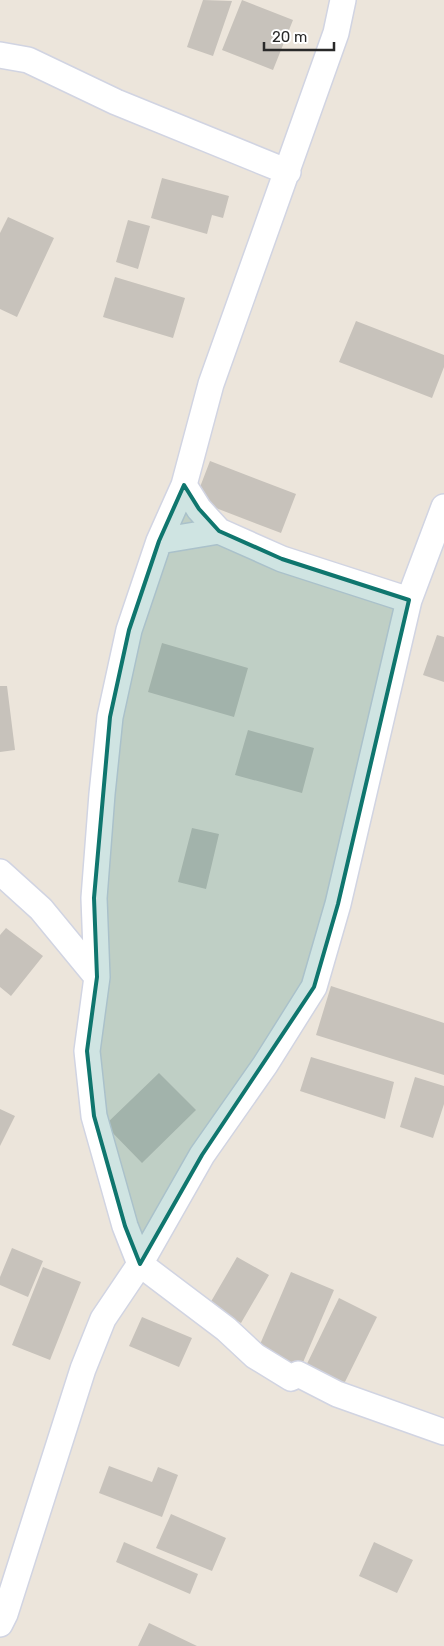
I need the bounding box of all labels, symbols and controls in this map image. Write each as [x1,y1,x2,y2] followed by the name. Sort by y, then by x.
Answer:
[264,20,334,52] scale bar
[272,28,307,46] text: 20 m

